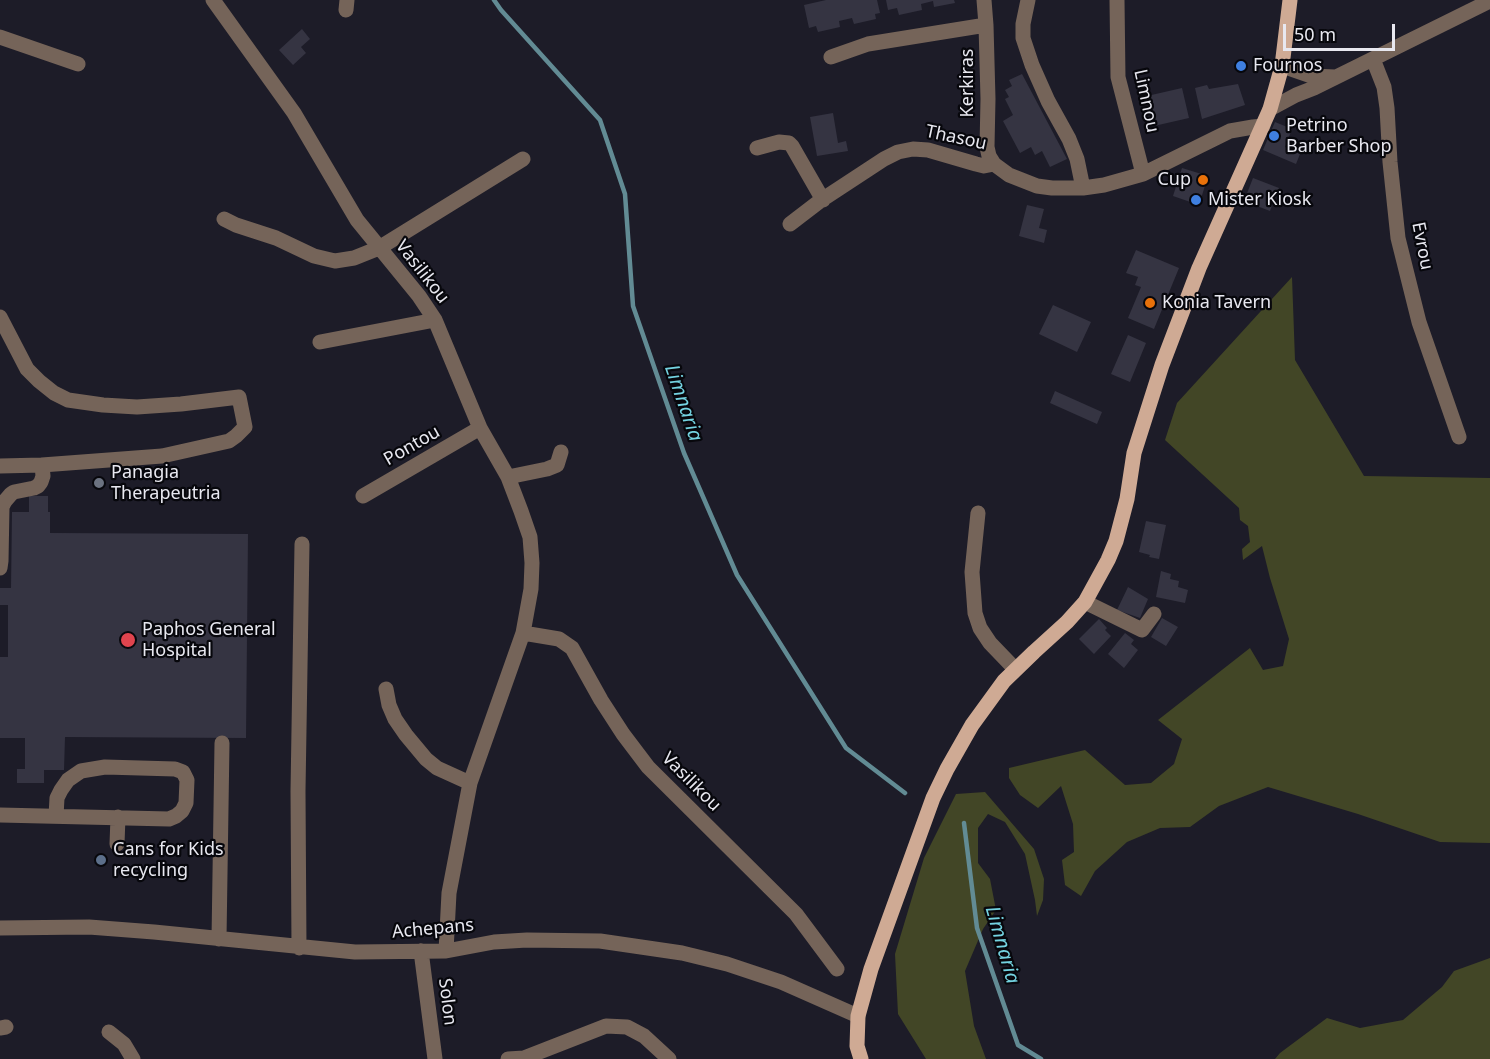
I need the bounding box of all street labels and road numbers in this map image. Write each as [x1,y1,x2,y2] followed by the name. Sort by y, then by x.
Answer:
[957,49,979,117] street label: Kerkiras
[1129,67,1163,135] street label: Limnou
[923,121,989,155] street label: Thasou
[1407,220,1437,272] street label: Evrou
[390,236,454,308] street label: Vasilikou
[380,421,444,471] street label: Pontou
[657,748,725,816] street label: Vasilikou
[391,915,475,943] street label: Achepans
[433,977,461,1027] street label: Solon

